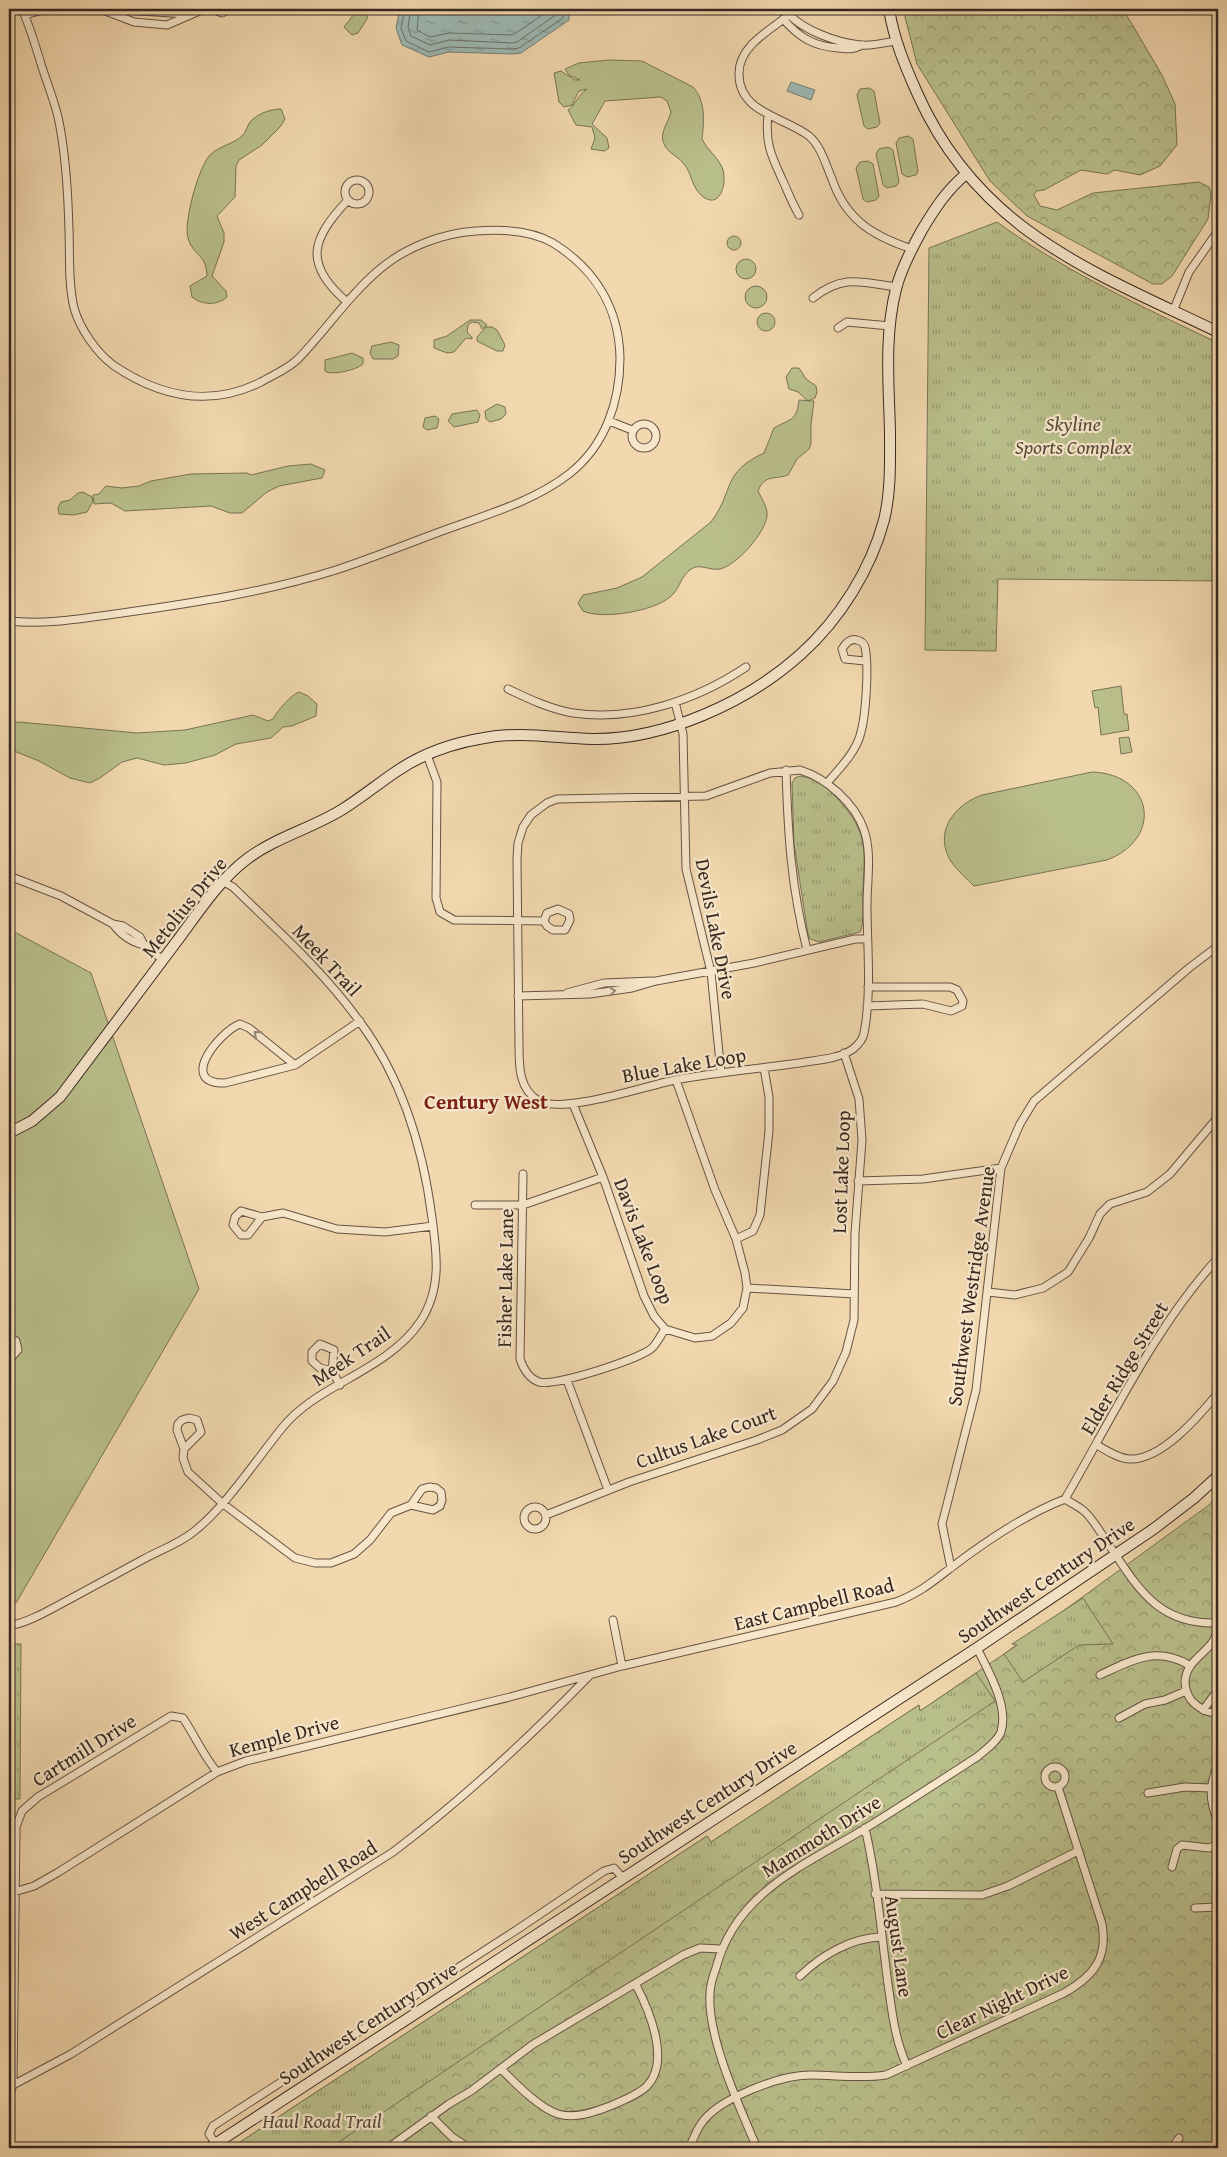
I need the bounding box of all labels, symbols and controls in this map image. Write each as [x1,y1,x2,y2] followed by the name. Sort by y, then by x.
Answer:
[1015,409,1131,461] park label: Skyline Sports Complex
[134,850,233,963] street label: Metolius Drive
[689,856,744,1002] street label: Devils Lake Drive
[286,917,369,1003] street label: Meek Trail
[608,986,616,997] one-way arrow
[254,1032,263,1040] one-way arrow
[620,1039,748,1090] street label: Blue Lake Loop
[424,1086,548,1117] district label: Century West
[824,1110,857,1234] street label: Lost Lake Loop
[939,1164,1002,1408] street label: Southwest Westridge Avenue
[607,1174,682,1308] street label: Davis Lake Loop
[489,1208,520,1348] street label: Fisher Lake Lane
[1072,1296,1175,1440] street label: Elder Ridge Street
[305,1318,396,1393] street label: Meek Trail
[632,1398,780,1475] street label: Cultus Lake Court
[951,1509,1140,1650] street label: Southwest Century Drive
[731,1570,897,1637] street label: East Campbell Road
[26,1706,141,1793] street label: Cartmill Drive
[226,1707,342,1764] street label: Kemple Drive
[611,1733,802,1871] street label: Southwest Century Drive
[755,1787,886,1884] street label: Mammoth Drive
[223,1832,383,1947] street label: West Campbell Road
[878,1893,921,1999] street label: August Lane
[272,1954,463,2092] street label: Southwest Century Drive
[931,1957,1073,2046] street label: Clear Night Drive
[261,2106,382,2135] park label: Haul Road Trail

